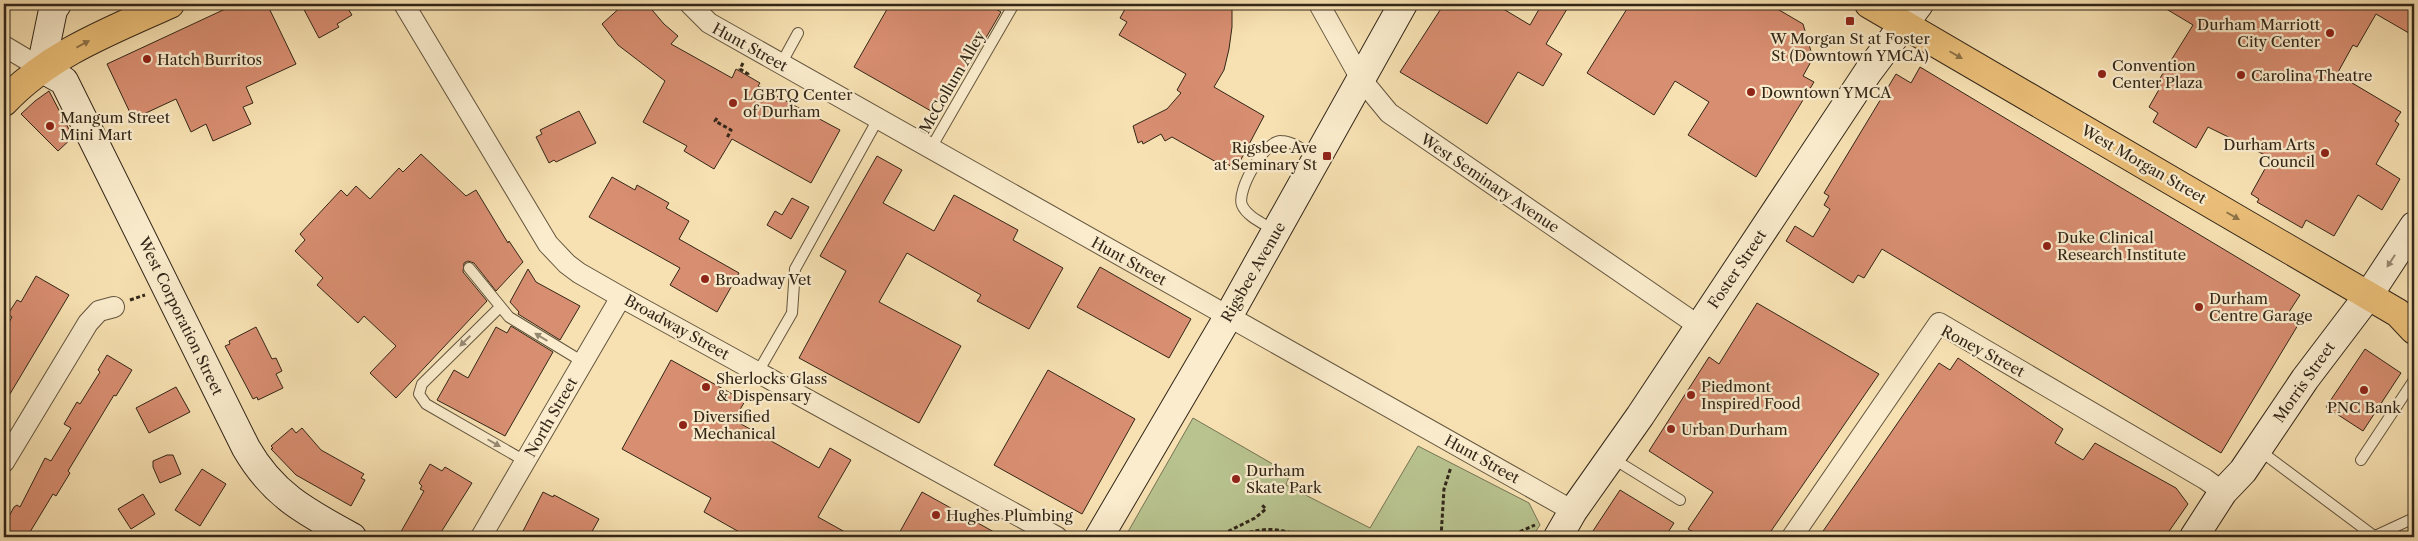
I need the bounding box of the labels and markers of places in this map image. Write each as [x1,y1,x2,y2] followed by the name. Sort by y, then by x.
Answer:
[1844,15,1856,27] marker: W Morgan St at Foster St (Downtown YMCA)
[2197,15,2321,51] place label: Durham Marriott City Center
[2324,27,2336,39] marker: Durham Marriott City Center
[1769,29,1930,65] place label: W Morgan St at Foster St (Downtown YMCA)
[157,50,262,69] place label: Hatch Burritos
[141,53,153,65] marker: Hatch Burritos
[2112,56,2203,92] place label: Convention Center Plaza
[2251,66,2372,85] place label: Carolina Theatre
[2096,68,2108,80] marker: Convention Center Plaza
[2235,69,2247,81] marker: Carolina Theatre
[1761,83,1892,102] place label: Downtown YMCA
[743,85,853,121] place label: LGBTQ Center of Durham
[1745,86,1757,98] marker: Downtown YMCA
[727,97,739,109] marker: LGBTQ Center of Durham
[60,108,171,144] place label: Mangum Street Mini Mart
[44,120,56,132] marker: Mangum Street Mini Mart
[2223,135,2316,171] place label: Durham Arts Council
[1214,138,1318,174] place label: Rigsbee Ave at Seminary St
[2319,147,2331,159] marker: Durham Arts Council
[1321,150,1333,162] marker: Rigsbee Ave at Seminary St
[2057,228,2186,264] place label: Duke Clinical Research Institute
[2041,240,2053,252] marker: Duke Clinical Research Institute
[715,270,812,289] place label: Broadway Vet
[699,273,711,285] marker: Broadway Vet
[2209,289,2313,325] place label: Durham Centre Garage
[2193,301,2205,313] marker: Durham Centre Garage
[716,369,827,405] place label: Sherlocks Glass & Dispensary
[1701,377,1801,413] place label: Piedmont Inspired Food
[700,381,712,393] marker: Sherlocks Glass & Dispensary
[2358,384,2370,396] marker: PNC Bank
[1685,389,1697,401] marker: Piedmont Inspired Food
[2327,398,2402,417] place label: PNC Bank
[693,407,776,443] place label: Diversified Mechanical
[677,419,689,431] marker: Diversified Mechanical
[1681,420,1788,439] place label: Urban Durham
[1665,423,1677,435] marker: Urban Durham
[1246,461,1323,497] place label: Durham Skate Park
[1230,473,1242,485] marker: Durham Skate Park
[946,506,1073,525] place label: Hughes Plumbing
[930,509,942,521] marker: Hughes Plumbing

